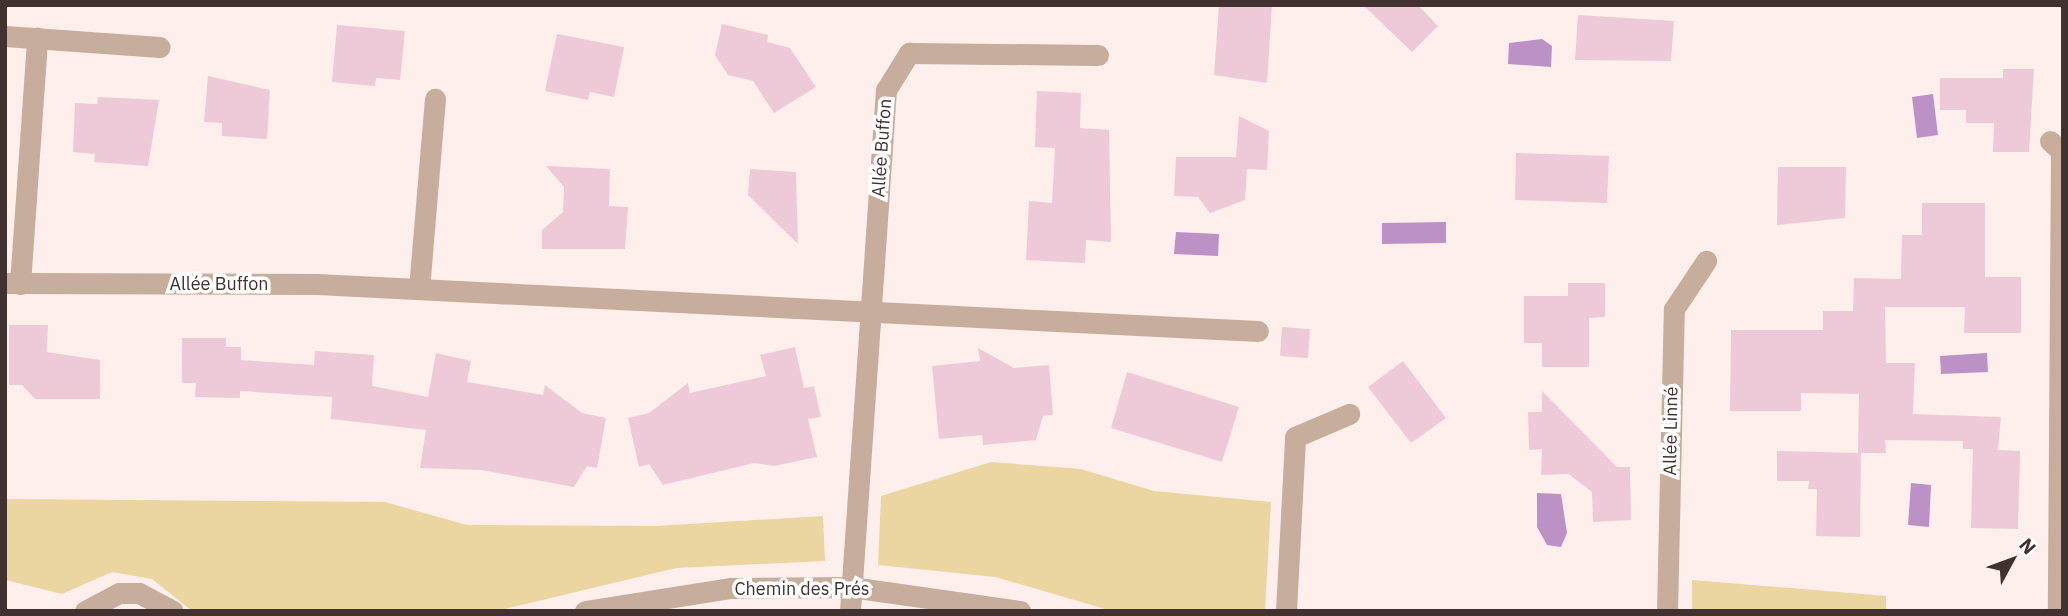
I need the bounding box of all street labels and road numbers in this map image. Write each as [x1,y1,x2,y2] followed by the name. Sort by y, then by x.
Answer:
[868,98,896,198] street label: Allée Buffon
[169,273,269,295] street label: Allée Buffon
[1659,386,1683,476] street label: Allée Linné
[734,578,870,600] street label: Chemin des Prés

